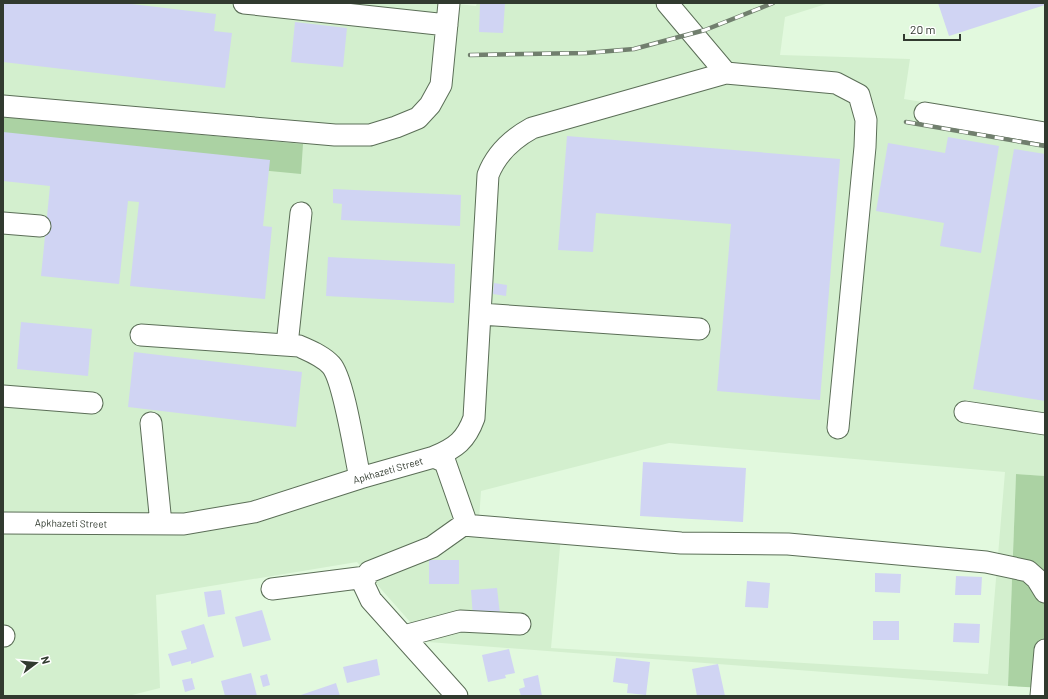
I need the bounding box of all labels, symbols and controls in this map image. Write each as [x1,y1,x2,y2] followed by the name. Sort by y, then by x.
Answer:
[904,16,960,42] scale bar
[910,22,936,36] text: 20 m
[352,454,425,486] street label: Apkhazeti Street
[35,516,108,530] street label: Apkhazeti Street
[16,643,56,683] north arrow
[39,655,53,665] text: N

